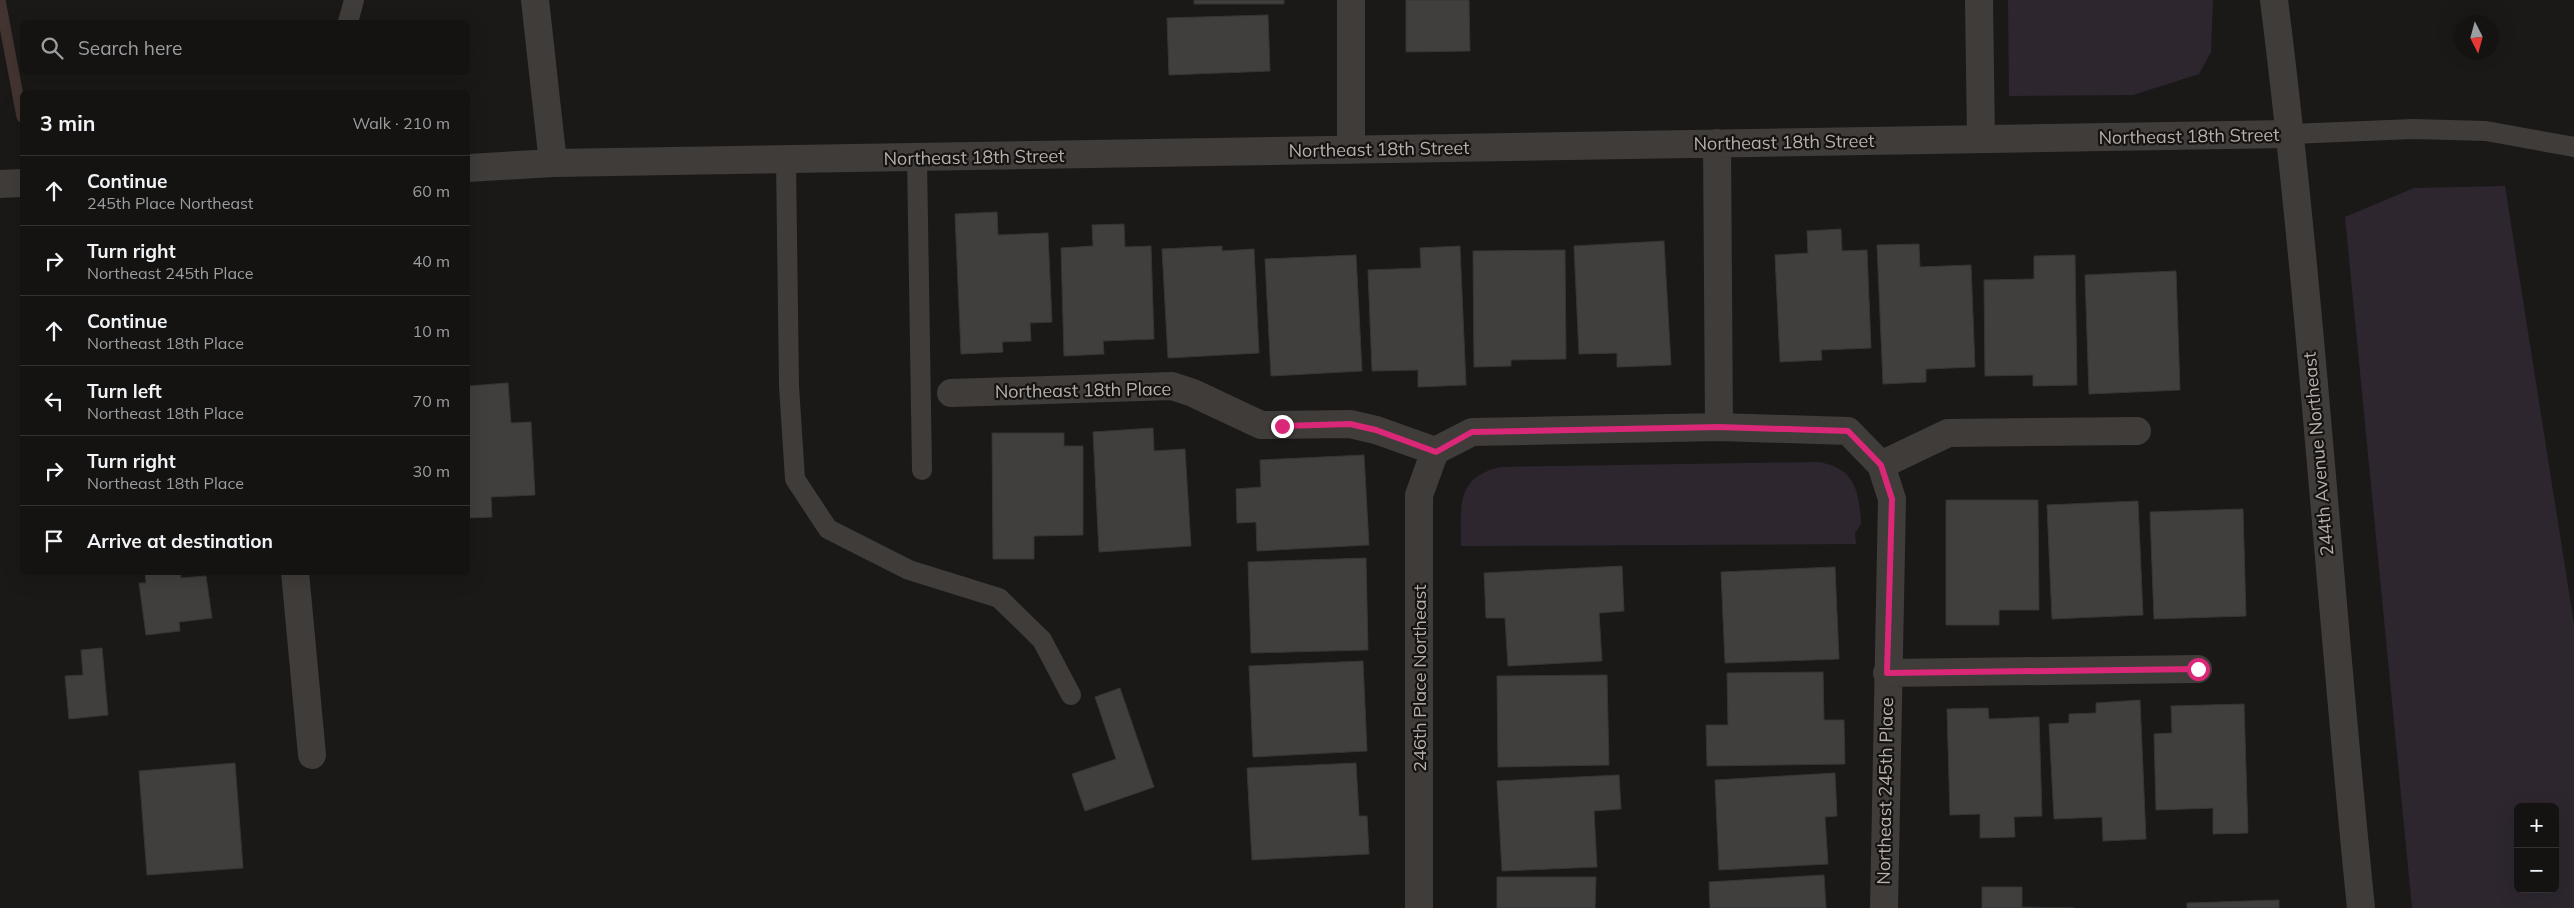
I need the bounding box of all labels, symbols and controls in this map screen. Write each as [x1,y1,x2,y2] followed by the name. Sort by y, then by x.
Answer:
[2454,15,2499,60] north arrow
[20,20,470,75] search box
[38,34,66,62] icon: search
[78,36,182,60] text: Search here
[40,110,95,136] text: 3 min
[352,113,450,133] text: Walk · 210 m
[2098,123,2280,149] street label: Northeast 18th Street
[1693,129,1875,155] street label: Northeast 18th Street
[1288,136,1470,162] street label: Northeast 18th Street
[883,144,1065,170] street label: Northeast 18th Street
[87,169,167,193] text: Continue
[40,177,68,205] icon: ahead
[413,181,450,201] text: 60 m
[87,193,253,213] text: 245th Place Northeast
[87,239,176,263] text: Turn right
[40,247,68,275] icon: right
[413,251,450,271] text: 40 m
[87,263,253,283] text: Northeast 245th Place
[87,309,167,333] text: Continue
[40,317,68,345] icon: ahead
[413,321,450,341] text: 10 m
[87,333,244,353] text: Northeast 18th Place
[2298,351,2338,557] street label: 244th Avenue Northeast
[995,377,1171,403] street label: Northeast 18th Place
[87,379,162,403] text: Turn left
[40,387,68,415] icon: left
[413,391,450,411] text: 70 m
[87,403,244,423] text: Northeast 18th Place
[1271,415,1294,438] route end
[87,449,176,473] text: Turn right
[40,457,68,485] icon: right
[413,461,450,481] text: 30 m
[87,473,244,493] text: Northeast 18th Place
[40,527,68,555] icon: arrive
[87,529,273,553] text: Arrive at destination
[1408,584,1431,772] street label: 246th Place Northeast
[2187,658,2210,681] route start
[1872,697,1898,885] street label: Northeast 245th Place
[2514,803,2559,893] map controls
[2514,803,2559,848] button: +
[2514,848,2559,893] button: −

